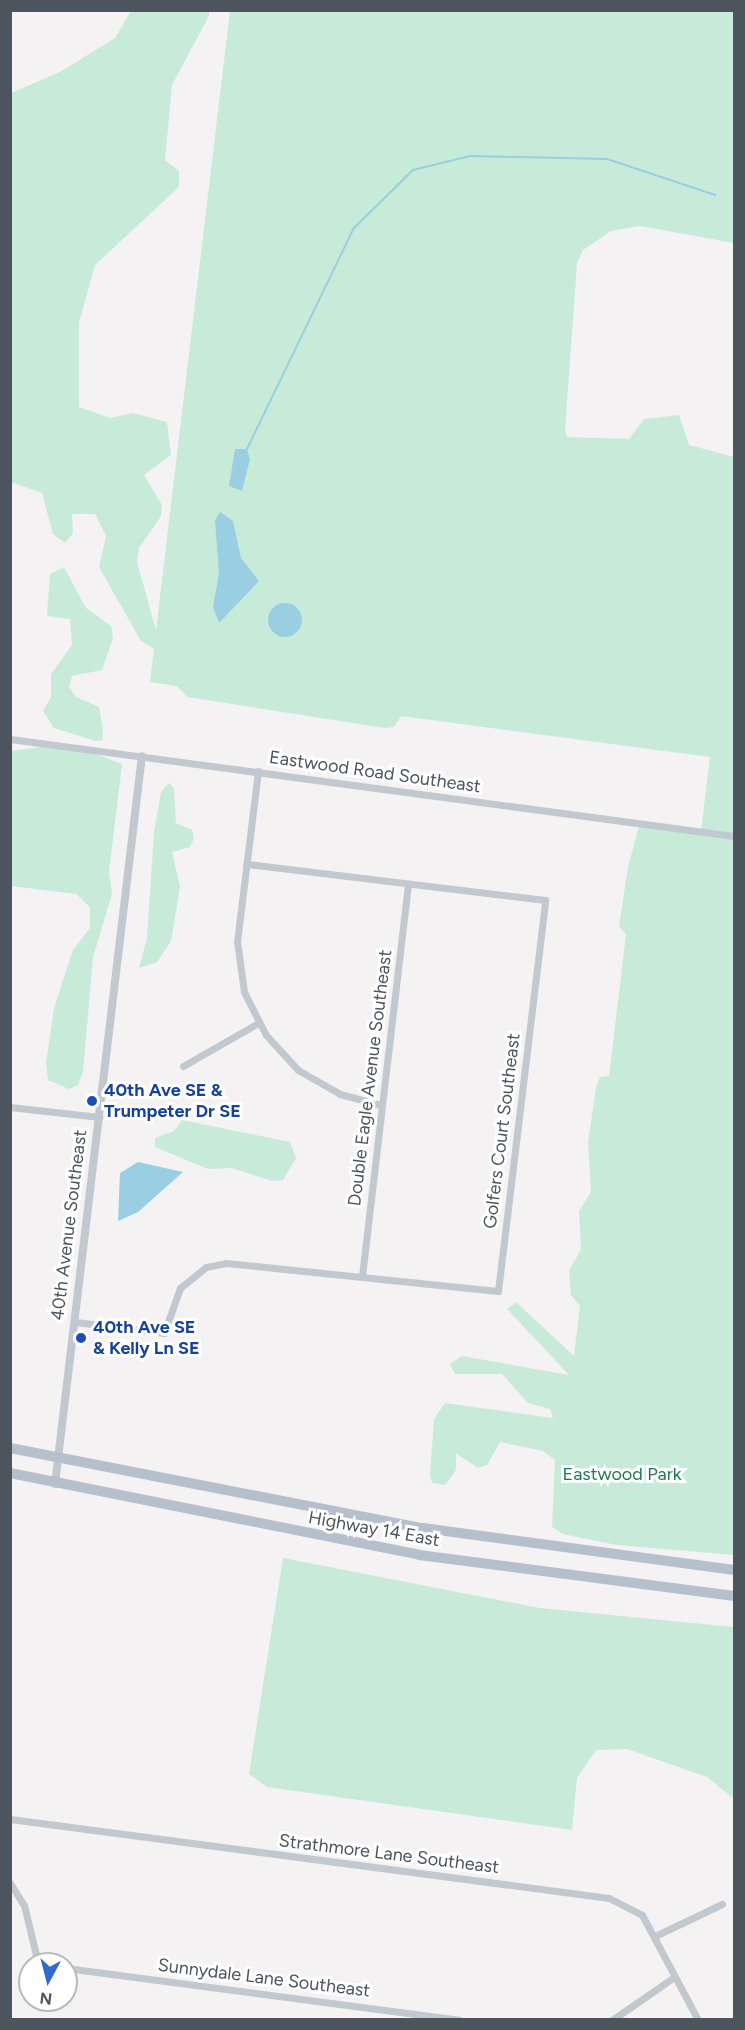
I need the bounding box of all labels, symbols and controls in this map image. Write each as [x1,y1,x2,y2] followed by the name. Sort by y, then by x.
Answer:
[268,746,482,798] street label: Eastwood Road Southeast
[344,949,396,1207] street label: Double Eagle Avenue Southeast
[479,1032,525,1230] street label: Golfers Court Southeast
[104,1080,241,1122] place label: 40th Ave SE & Trumpeter Dr SE
[85,1094,99,1108] marker: 40th Ave SE & Trumpeter Dr SE
[47,1128,91,1322] street label: 40th Avenue Southeast
[93,1317,200,1360] place label: 40th Ave SE & Kelly Ln SE
[74,1331,88,1345] marker: 40th Ave SE & Kelly Ln SE
[562,1463,682,1485] park label: Eastwood Park
[307,1507,441,1551] street label: Highway 14 East
[278,1830,500,1878] street label: Strathmore Lane Southeast
[18,1952,78,2012] north arrow
[157,1954,371,2002] street label: Sunnydale Lane Southeast
[39,1988,53,2009] text: N

